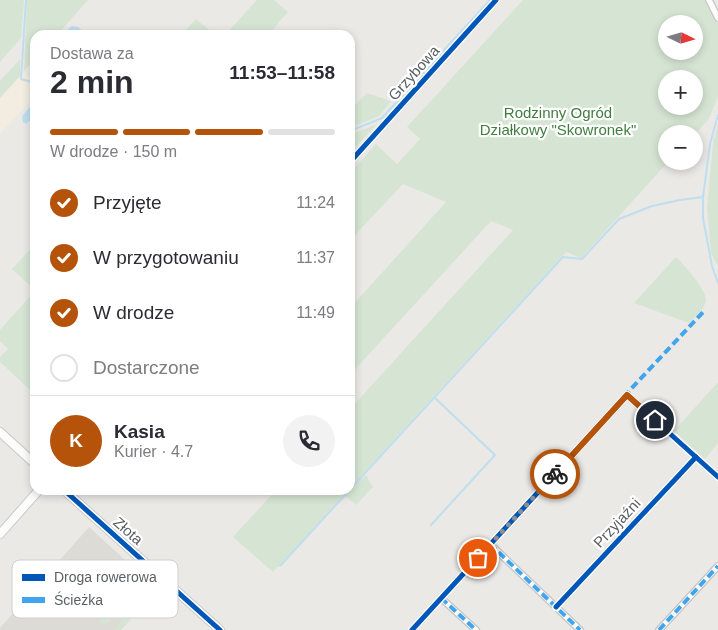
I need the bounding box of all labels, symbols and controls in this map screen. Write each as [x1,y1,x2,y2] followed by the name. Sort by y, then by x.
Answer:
[658,15,702,60] north arrow
[658,15,703,170] map controls
[385,41,443,103] street label: Grzybowa
[50,45,134,62] text: Dostawa za
[229,62,335,83] text: 11:53–11:58
[50,64,134,100] text: 2 min
[658,70,703,115] button: +
[480,104,636,138] park label: Rodzinny Ogród Działkowy "Skowronek"
[658,125,703,170] button: −
[50,143,177,160] text: W drodze · 150 m
[50,189,78,217] icon: check
[93,192,162,213] text: Przyjęte
[296,194,335,211] text: 11:24
[50,244,78,272] icon: check
[93,247,239,268] text: W przygotowaniu
[296,249,335,266] text: 11:37
[50,299,78,327] icon: check
[93,302,174,323] text: W drodze
[296,304,335,321] text: 11:49
[93,357,200,378] text: Dostarczone
[634,399,676,441] pin
[641,406,669,434] icon: home
[283,415,335,467] button: phone
[114,421,165,442] text: Kasia
[69,430,83,451] text: K
[114,443,193,460] text: Kurier · 4.7
[530,449,580,499] courier
[541,460,569,488] icon: bike
[590,495,644,551] street label: Przyjaźni
[110,513,147,548] street label: Złota
[457,537,499,579] pin
[464,544,492,572] icon: bag
[12,560,178,618] legend
[54,569,157,585] text: Droga rowerowa
[54,591,103,608] text: Ścieżka

